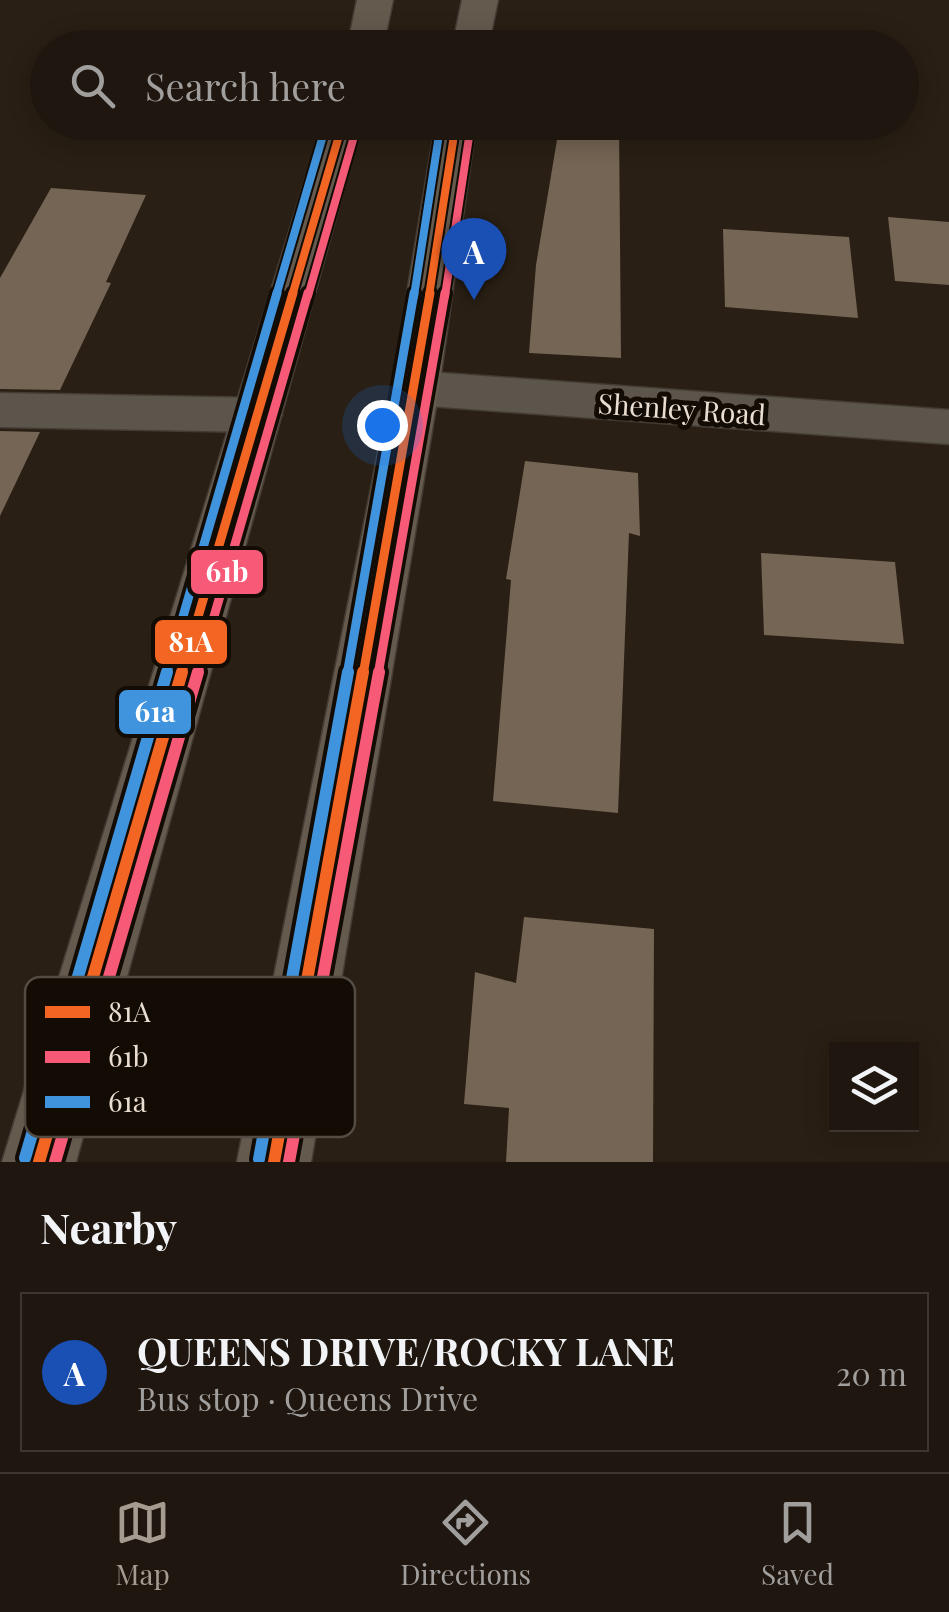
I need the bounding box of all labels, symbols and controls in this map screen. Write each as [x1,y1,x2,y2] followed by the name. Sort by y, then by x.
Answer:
[30,30,919,140] search box
[65,58,120,113] icon: search
[145,60,346,111] text: Search here
[442,218,506,300] pin: A
[597,384,767,432] street label: Shenley Road
[357,400,408,451] your location
[189,548,265,596] line badge: 61b
[206,552,248,589] text: 61b
[153,618,229,666] line badge: 81A
[168,622,214,659] text: 81A
[117,688,193,736] line badge: 61a
[135,692,176,729] text: 61a
[25,977,355,1137] legend
[108,992,151,1029] text: 81A
[108,1037,149,1074] text: 61b
[829,1042,919,1132] map controls
[829,1042,919,1132] button: layers
[108,1082,147,1119] text: 61a
[40,1199,177,1255] text: Nearby
[137,1325,675,1376] text: QUEENS DRIVE/ROCKY LANE
[64,1351,85,1394] text: A
[836,1351,907,1394] text: 20 m
[137,1376,478,1419] text: Bus stop · Queens Drive
[115,1495,170,1592] tab: Map
[400,1495,531,1592] tab: Directions
[761,1495,834,1592] tab: Saved

